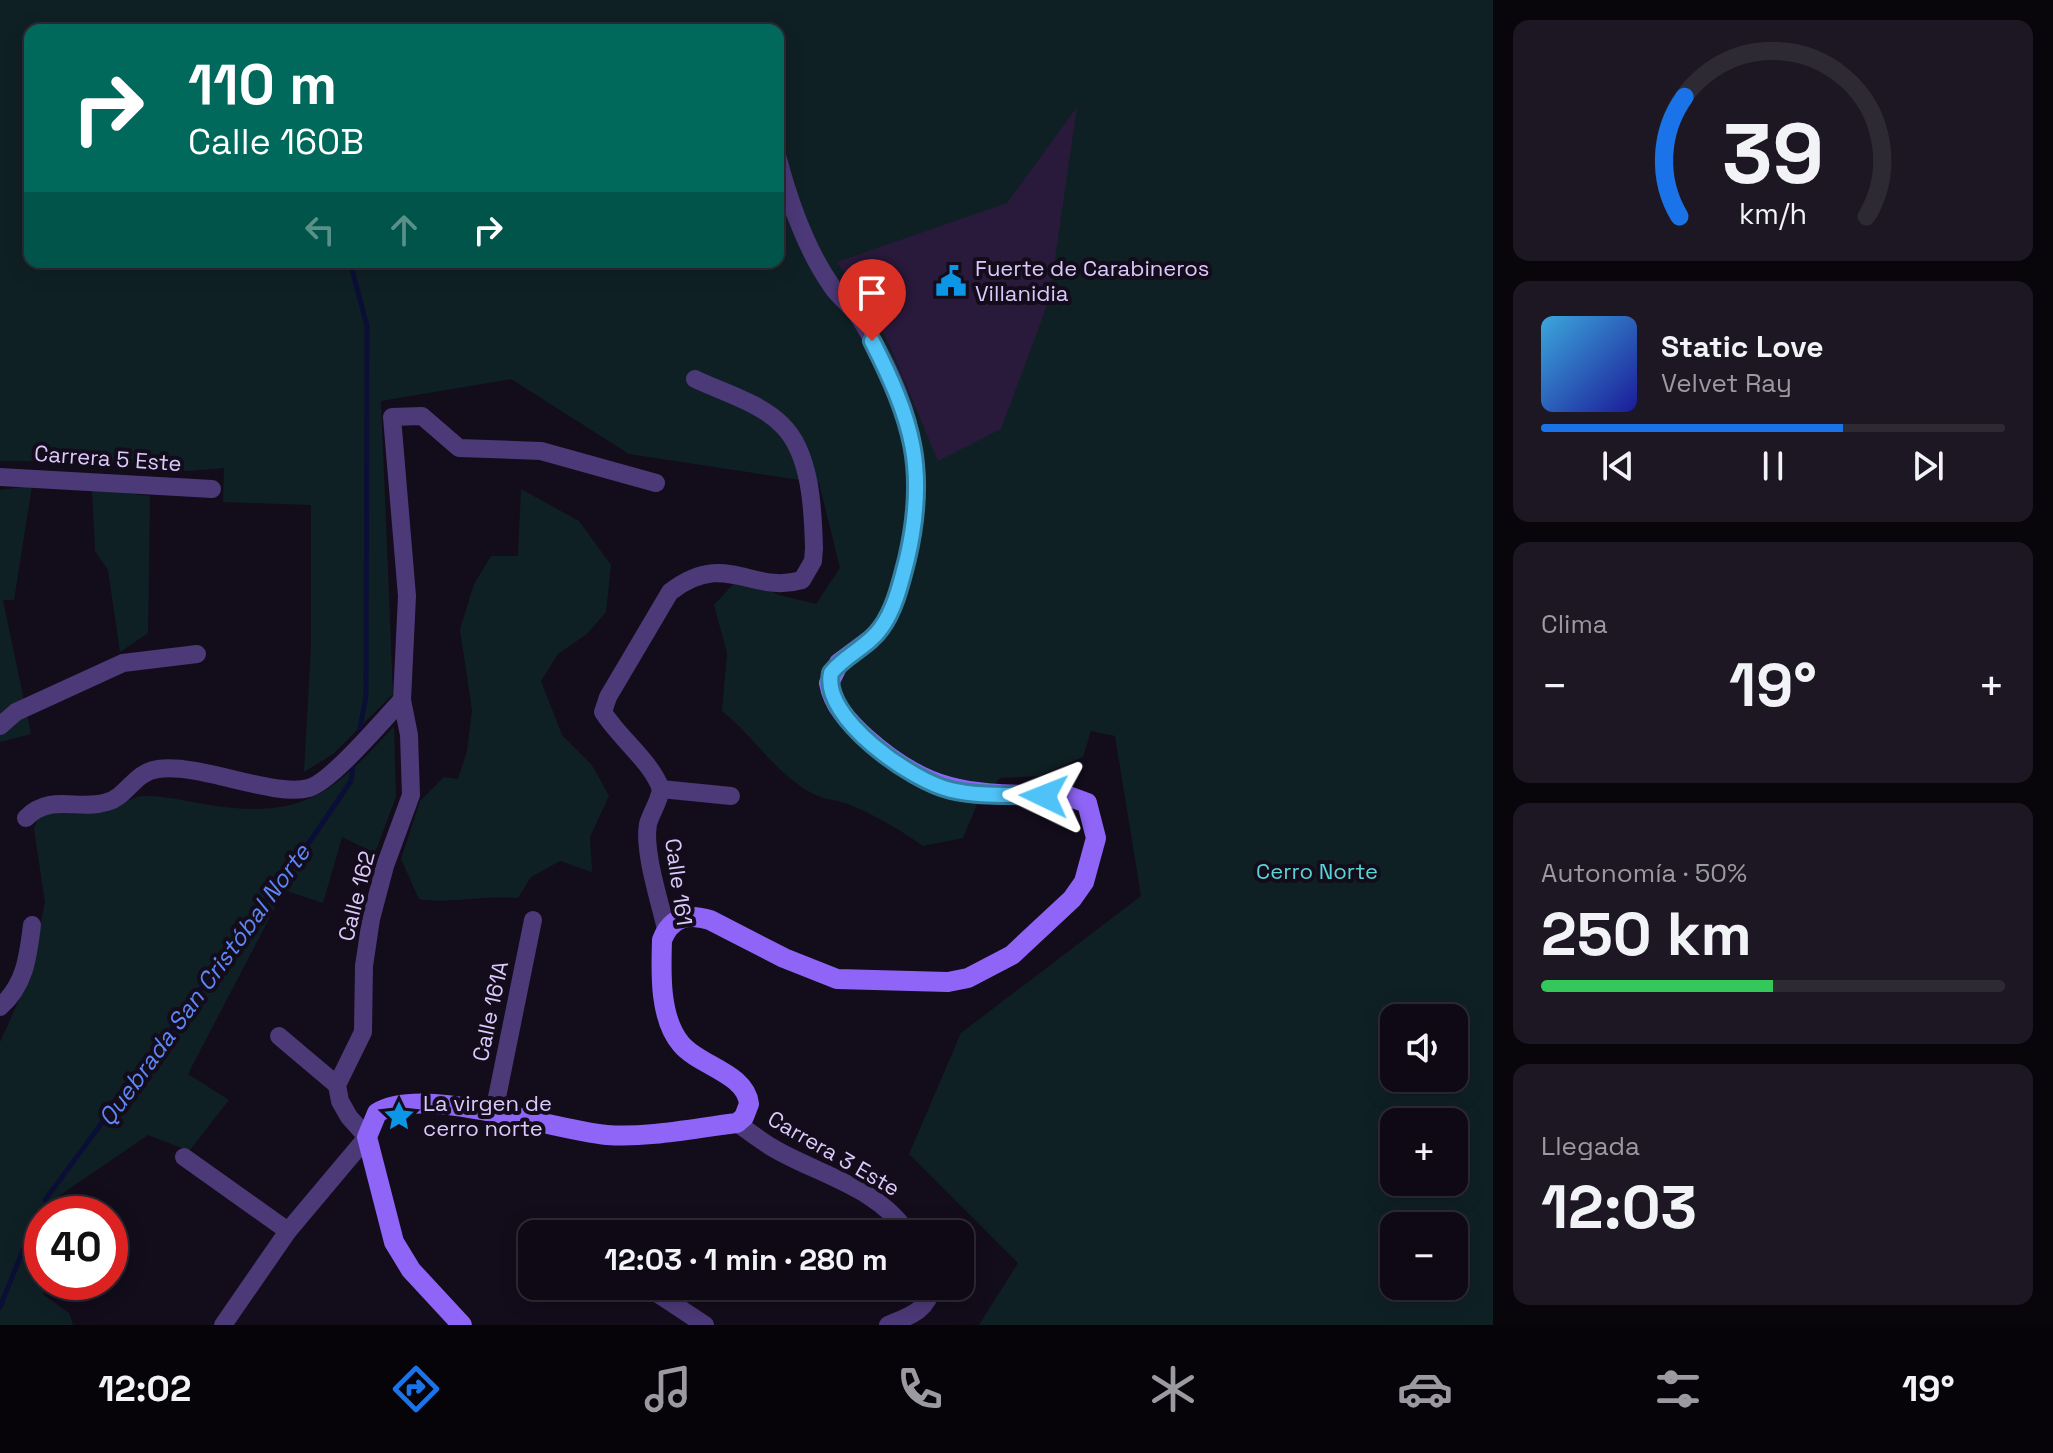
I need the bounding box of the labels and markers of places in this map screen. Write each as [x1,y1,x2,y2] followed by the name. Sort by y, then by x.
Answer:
[975,254,1209,307] place label: Fuerte de Carabineros Villanidia
[838,259,906,341] pin
[934,264,968,298] public building icon: Fuerte de Carabineros Villanidia
[423,1089,552,1142] place label: La virgen de cerro norte
[382,1099,416,1133] place icon: La virgen de cerro norte

